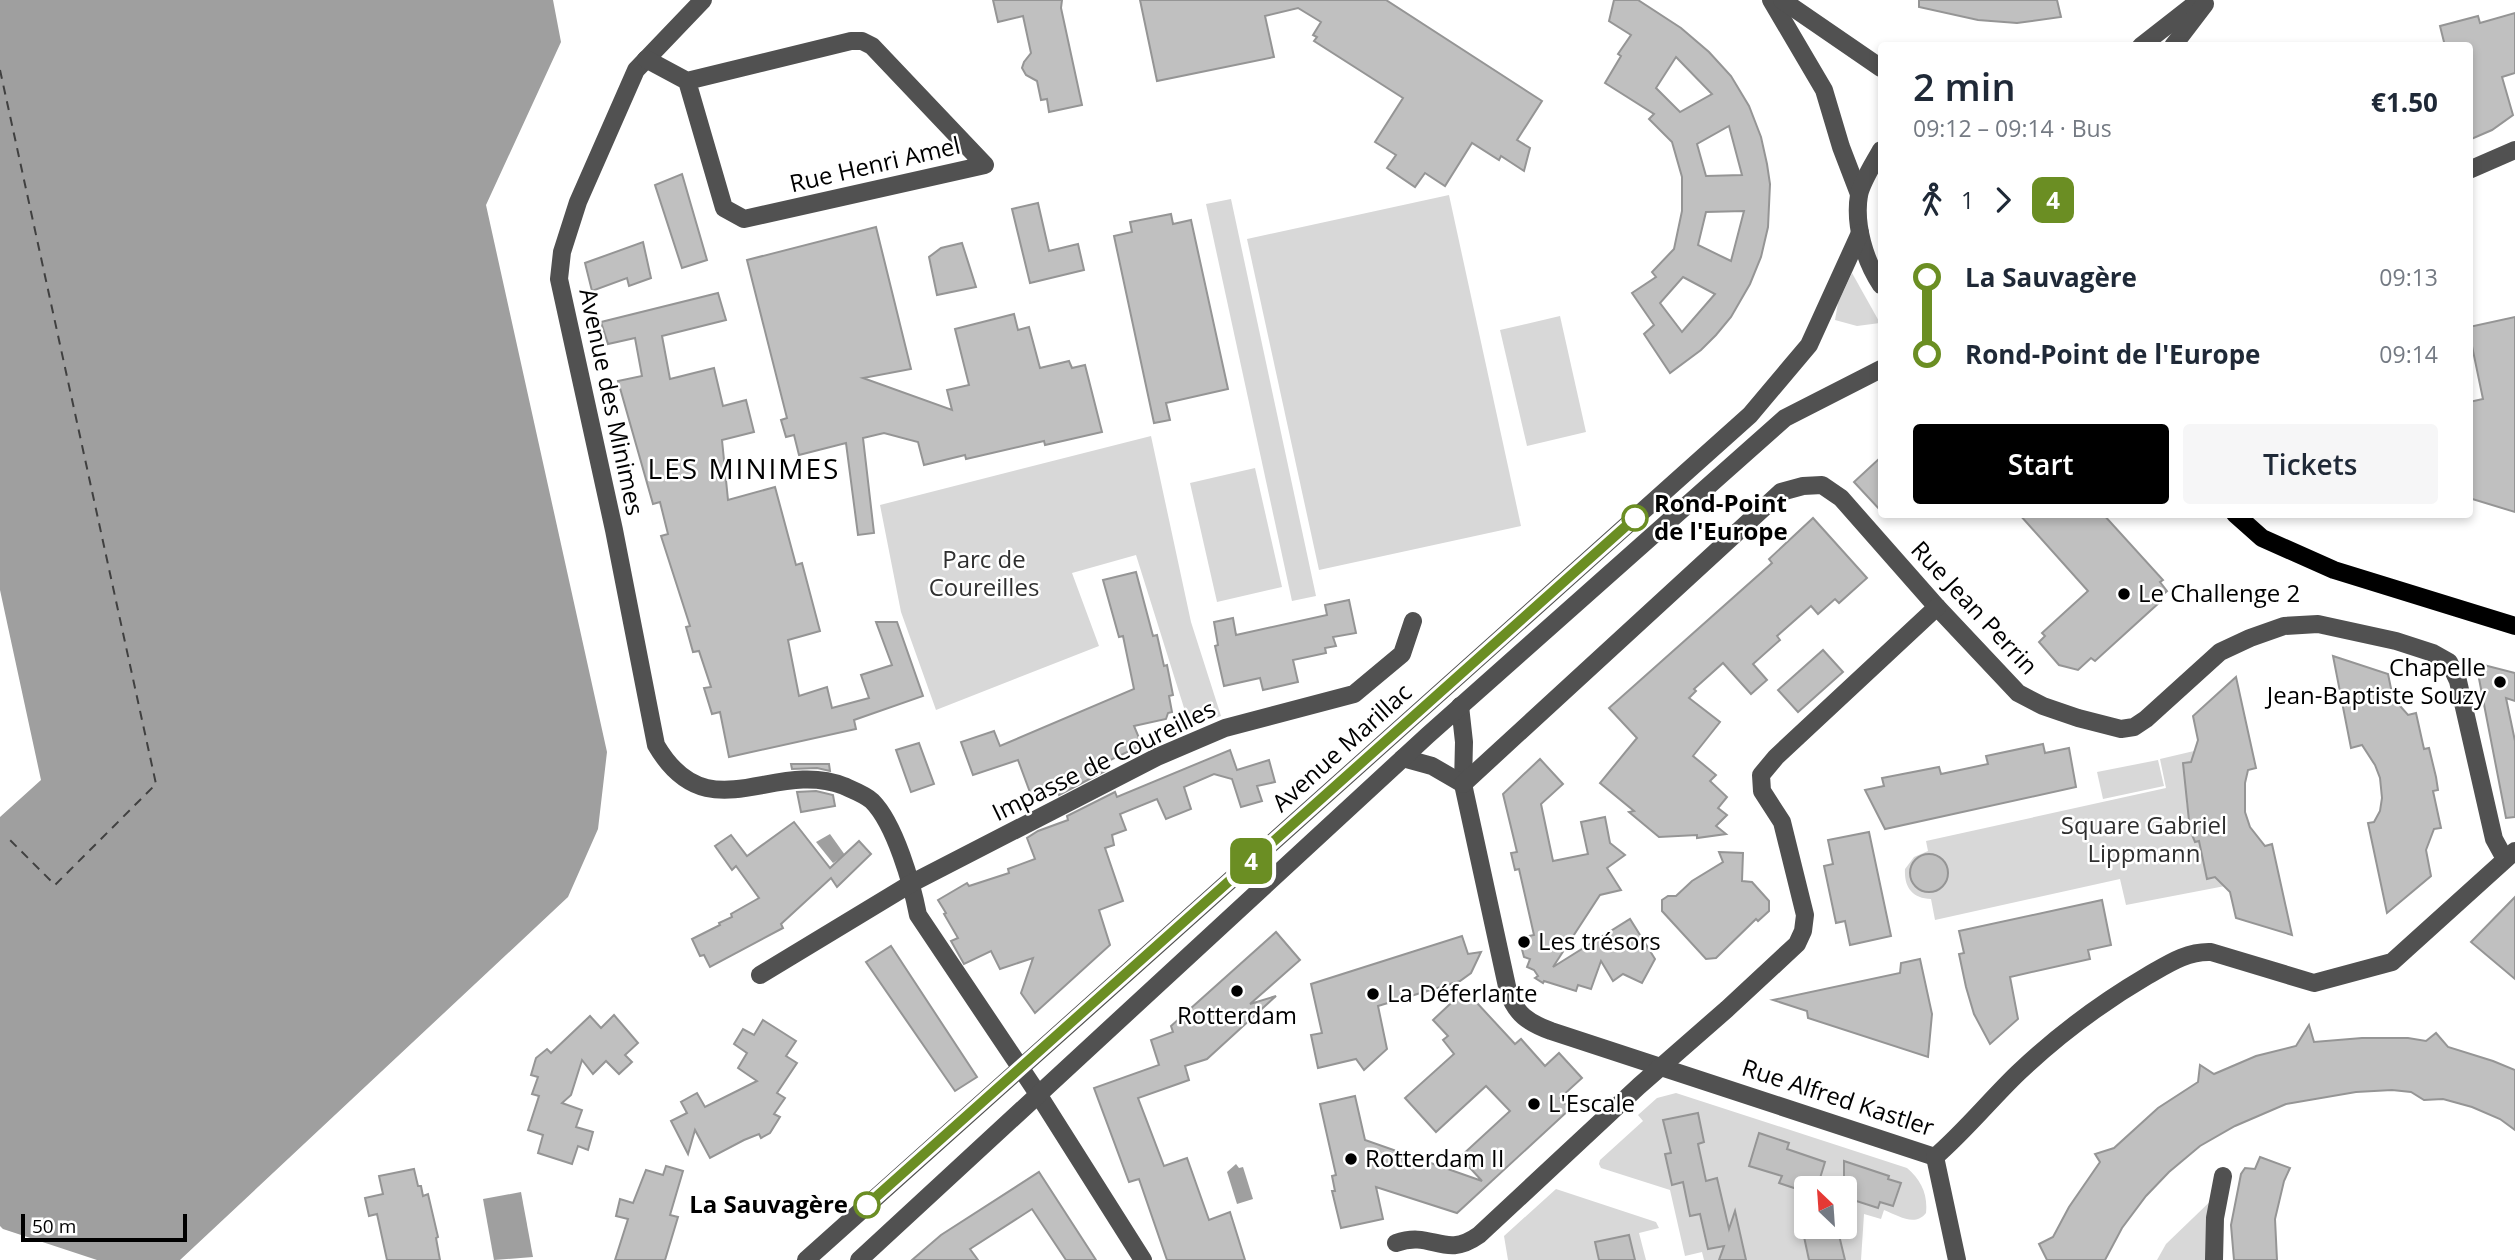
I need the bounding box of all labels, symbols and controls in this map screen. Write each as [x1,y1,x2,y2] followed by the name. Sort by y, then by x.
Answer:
[1913,60,2016,112] text: 2 min
[2371,84,2438,120] text: €1.50
[1913,112,2112,144] text: 09:12 – 09:14 · Bus
[786,128,963,199] street label: Rue Henri Amel
[1913,181,1951,219] icon: walk
[1984,181,2022,219] icon: forward
[2046,183,2060,216] text: 4
[1961,184,1974,216] text: 1
[1965,259,2137,295] text: La Sauvagère
[2379,261,2438,293] text: 09:13
[572,285,653,518] street label: Avenue des Minimes
[1965,336,2260,372] text: Rond-Point de l'Europe
[2379,338,2438,370] text: 09:14
[1913,424,2169,504] button: Start
[2183,424,2438,504] button: Tickets
[648,449,840,487] district label: LES MINIMES
[1654,486,1788,547] place label: Rond-Point de l'Europe
[1622,505,1648,531] marker: Rond-Point de l'Europe
[1904,533,2046,681] street label: Rue Jean Perrin
[929,542,1039,603] park label: Parc de Coureilles
[2138,576,2300,609] place label: Le Challenge 2
[2116,586,2132,602] marker: Le Challenge 2
[2265,650,2487,711] place label: Chapelle Jean-Baptiste Souzy
[2492,674,2508,690] marker: Chapelle Jean-Baptiste Souzy
[1264,675,1418,819] street label: Avenue Marillac
[986,691,1220,828] street label: Impasse de Coureilles
[2061,808,2227,869] park label: Square Gabriel Lippmann
[1228,838,1274,884] line badge: 4
[1244,844,1258,877] text: 4
[1538,924,1661,957] place label: Les trésors
[1516,934,1532,950] marker: Les trésors
[1387,976,1538,1009] place label: La Déferlante
[1229,983,1245,999] marker: Rotterdam
[1365,986,1381,1002] marker: La Déferlante
[1177,998,1297,1031] place label: Rotterdam
[1738,1050,1939,1143] street label: Rue Alfred Kastler
[1548,1086,1635,1119] place label: L'Escale
[1526,1096,1542,1112] marker: L'Escale
[1365,1141,1505,1174] place label: Rotterdam II
[1343,1151,1359,1167] marker: Rotterdam II
[1794,1176,1857,1239] north arrow
[1794,1176,1857,1239] map controls
[689,1187,848,1220] place label: La Sauvagère
[854,1192,880,1218] marker: La Sauvagère
[21,1211,187,1243] scale bar
[32,1213,76,1239] text: 50 m

